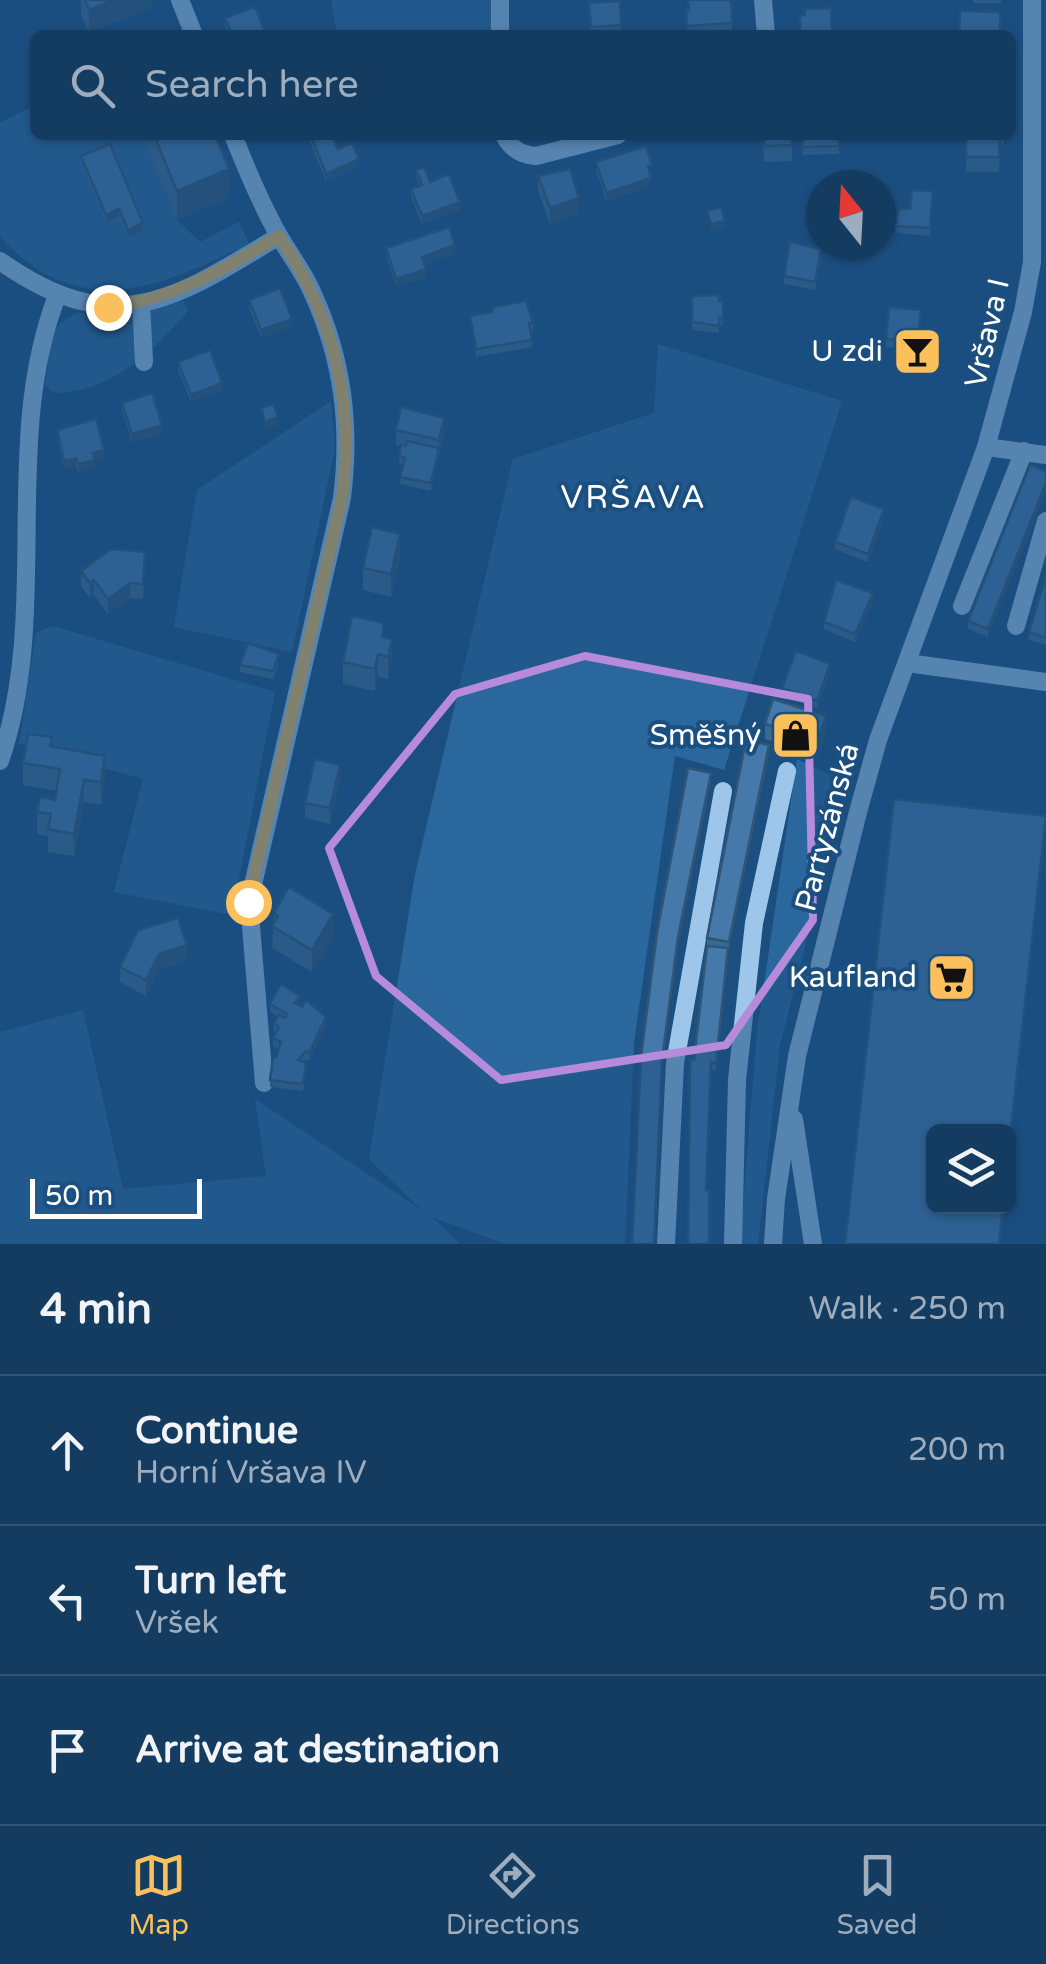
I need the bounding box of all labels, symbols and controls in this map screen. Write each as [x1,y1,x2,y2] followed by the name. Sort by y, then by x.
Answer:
[30,30,1016,140] search box
[65,58,120,113] icon: search
[145,62,359,108] text: Search here
[806,170,896,260] north arrow
[957,275,1018,391] street label: Vršava I
[86,285,132,331] route end
[892,325,944,377] bar icon: U zdi
[811,333,883,370] place label: U zdi
[561,479,707,517] district label: VRŠAVA
[770,709,822,761] shop icon: Směšný
[650,717,761,754] place label: Směšný
[787,739,868,915] street label: Partyzánská
[226,880,272,926] route start
[926,951,978,1003] supermarket icon: Kaufland
[789,959,917,996] place label: Kaufland
[926,1124,1016,1214] map controls
[926,1124,1016,1214] button: layers
[30,1174,202,1218] scale bar
[45,1179,113,1213] text: 50 m
[40,1284,152,1335] text: 4 min
[809,1290,1006,1328] text: Walk · 250 m
[135,1408,298,1454] text: Continue
[40,1423,95,1478] icon: ahead
[908,1431,1006,1469] text: 200 m
[135,1454,367,1492] text: Horní Vršava IV
[135,1558,286,1604] text: Turn left
[40,1573,95,1628] icon: left
[928,1581,1006,1619] text: 50 m
[135,1604,219,1642] text: Vršek
[40,1723,95,1778] icon: arrive
[135,1727,500,1773] text: Arrive at destination
[128,1848,189,1942] tab: Map
[446,1848,580,1942] tab: Directions
[837,1848,918,1942] tab: Saved

